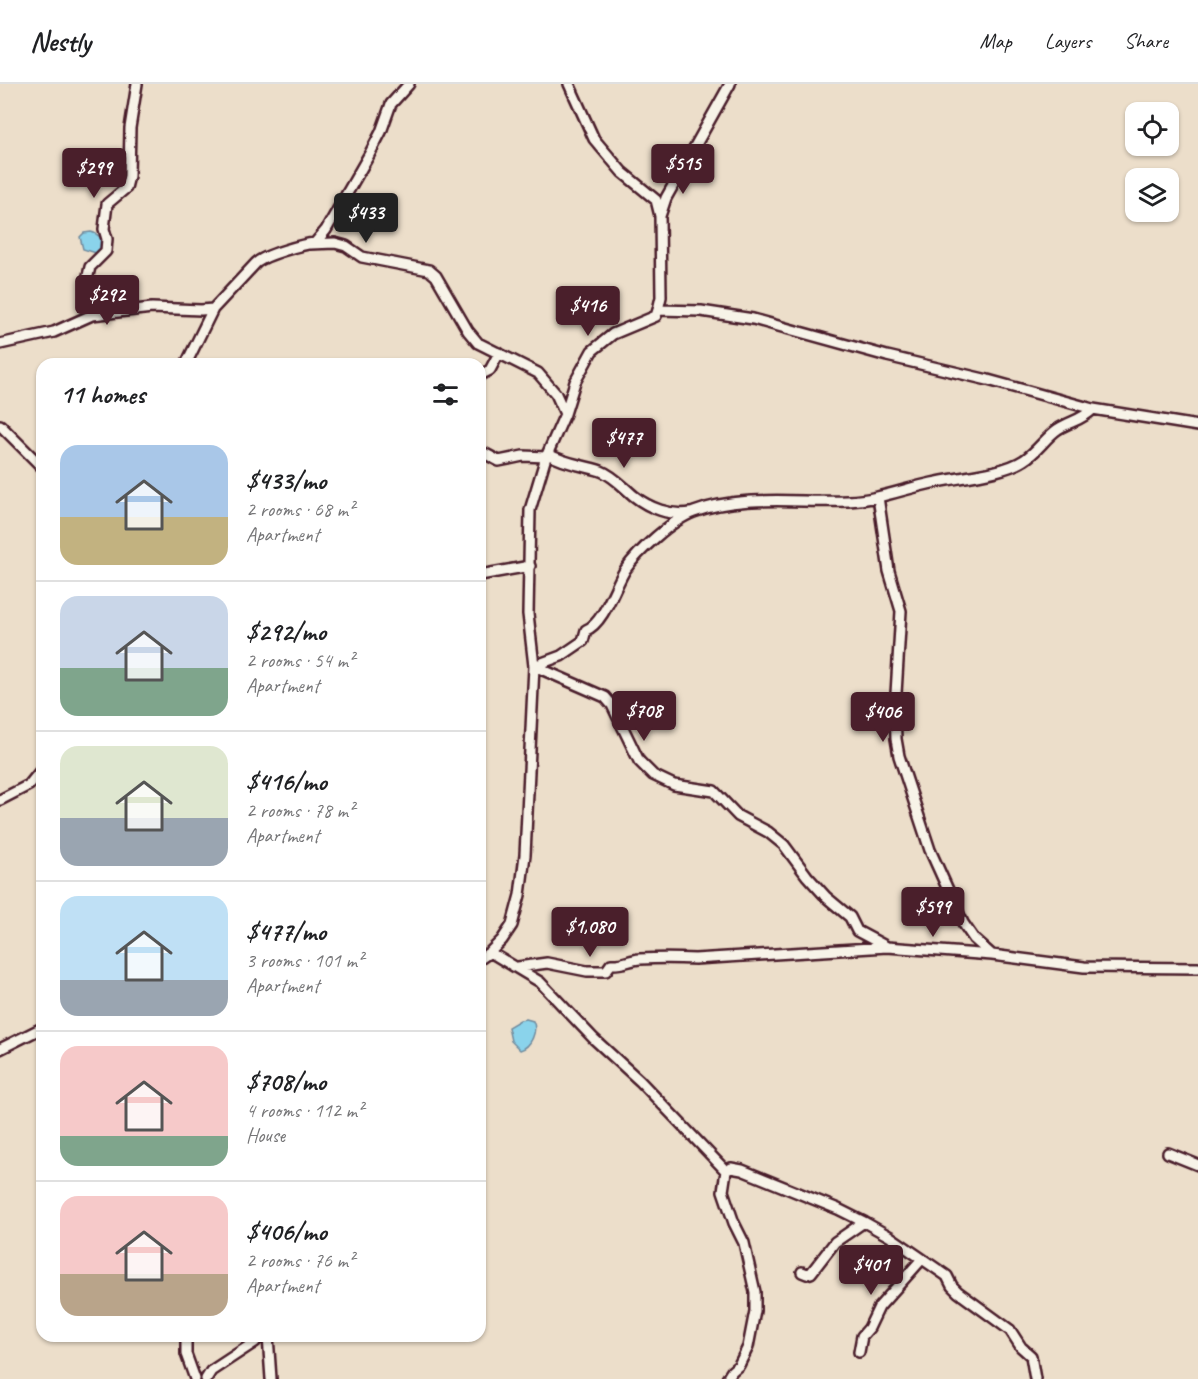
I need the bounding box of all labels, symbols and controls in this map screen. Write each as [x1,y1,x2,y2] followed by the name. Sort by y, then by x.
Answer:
[30,24,91,59] text: Nestly
[979,28,1012,54] text: Map
[1045,28,1091,54] text: Layers
[1124,28,1168,54] text: Share
[1125,102,1179,222] map controls
[1125,102,1179,156] button: locate
[647,144,719,195] pin: $515
[58,148,130,199] pin: $299
[665,151,701,176] text: $515
[76,155,112,180] text: $299
[1125,168,1179,222] button: layers
[330,193,402,244] pin: $433
[348,200,384,225] text: $433
[71,275,143,326] pin: $292
[89,282,125,307] text: $292
[552,286,624,337] pin: $416
[570,293,606,318] text: $416
[60,378,145,411] text: 11 homes
[429,378,462,411] icon: filters
[588,418,660,469] pin: $477
[606,425,642,450] text: $477
[246,464,326,497] text: $433/mo
[108,469,180,541] icon: home
[246,497,354,522] text: 2 rooms · 68 m²
[246,522,319,547] text: Apartment
[246,615,326,648] text: $292/mo
[108,620,180,692] icon: home
[246,648,354,673] text: 2 rooms · 54 m²
[246,673,319,698] text: Apartment
[608,691,680,742] pin: $708
[847,692,919,743] pin: $406
[626,698,662,723] text: $708
[865,699,901,724] text: $406
[246,765,327,798] text: $416/mo
[108,770,180,842] icon: home
[246,798,354,823] text: 2 rooms · 78 m²
[246,823,319,848] text: Apartment
[897,887,969,938] pin: $599
[915,894,951,919] text: $599
[541,907,639,958] pin: $1,080
[566,914,614,939] text: $1,080
[246,915,326,948] text: $477/mo
[108,920,180,992] icon: home
[246,948,363,973] text: 3 rooms · 101 m²
[246,973,319,998] text: Apartment
[246,1065,326,1098] text: $708/mo
[108,1070,180,1142] icon: home
[246,1098,363,1123] text: 4 rooms · 112 m²
[246,1123,285,1148] text: House
[246,1215,327,1248] text: $406/mo
[108,1220,180,1292] icon: home
[835,1245,907,1296] pin: $401
[246,1248,354,1273] text: 2 rooms · 76 m²
[853,1252,889,1277] text: $401
[246,1273,319,1298] text: Apartment

